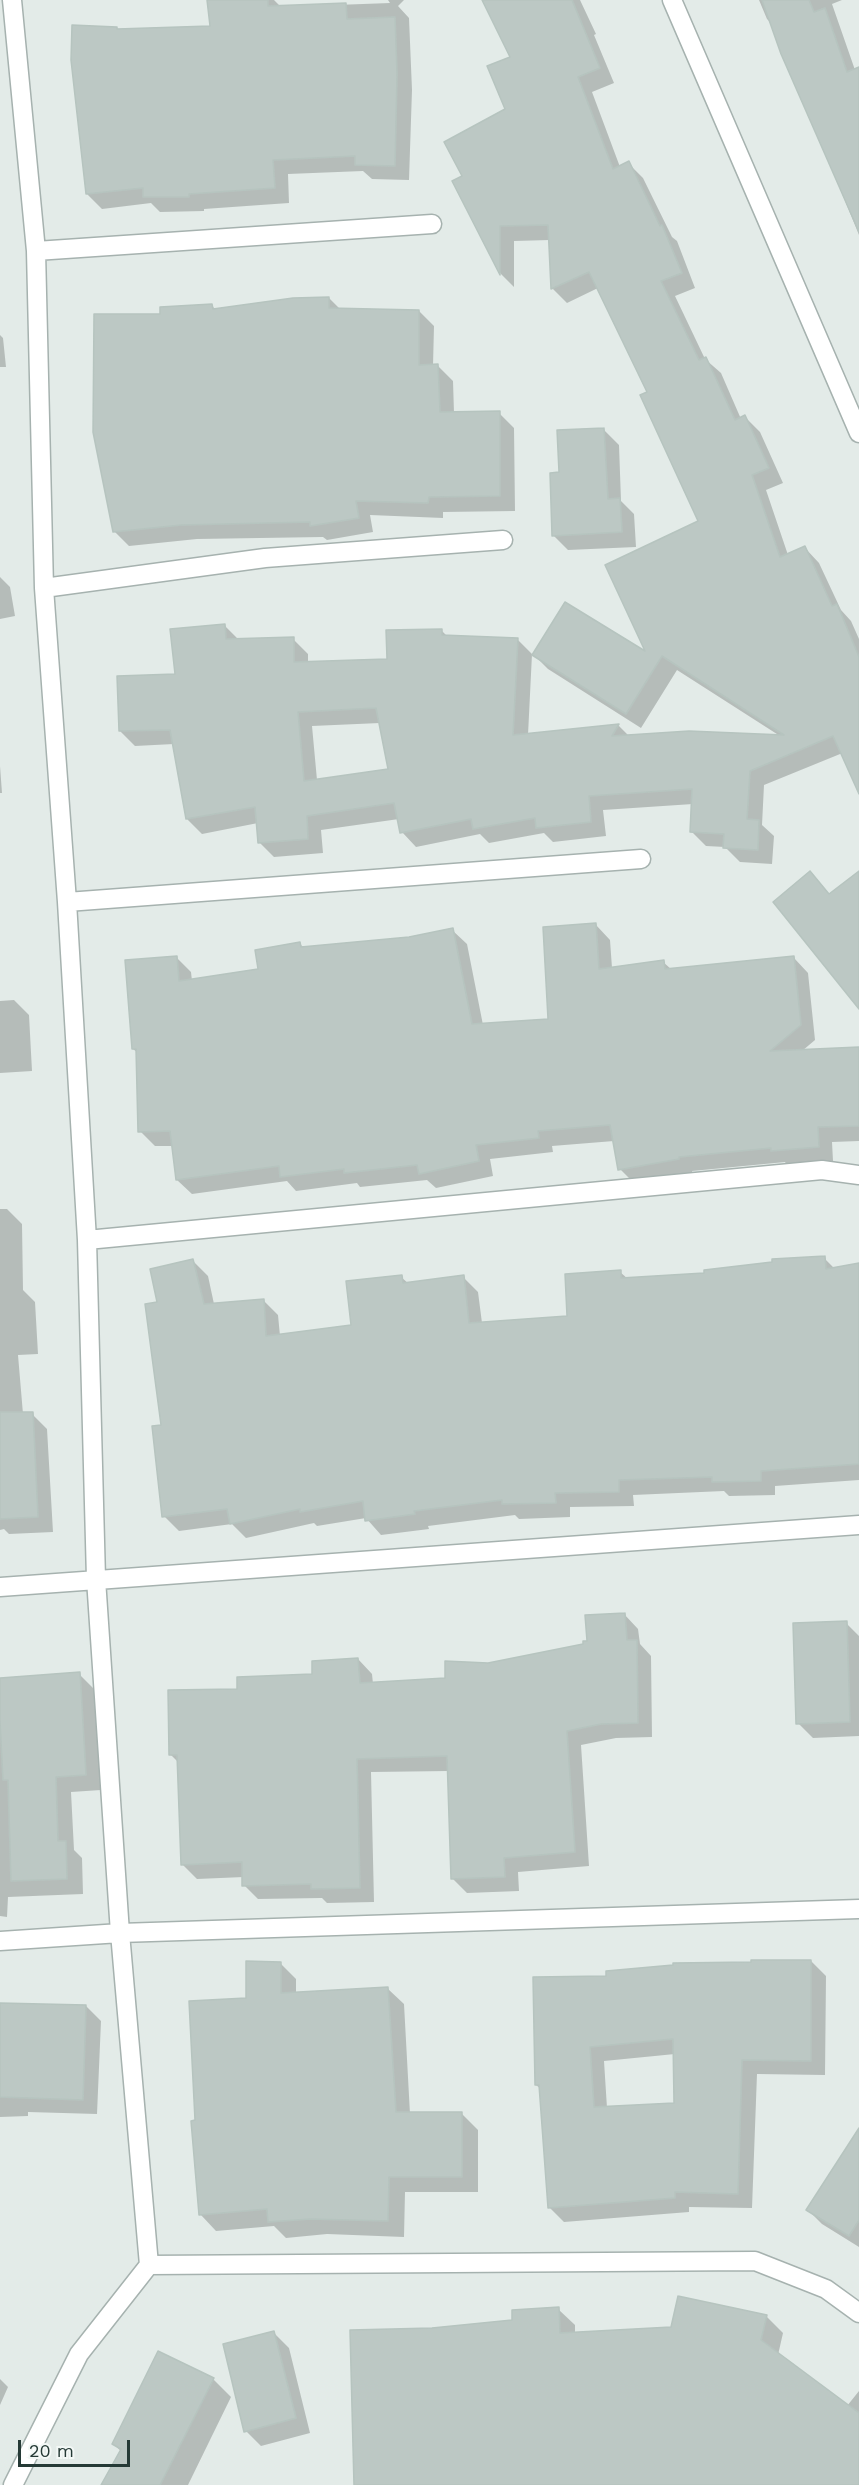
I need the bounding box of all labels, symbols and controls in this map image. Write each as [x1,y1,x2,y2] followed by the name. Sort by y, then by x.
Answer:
[21,2428,134,2466] scale bar
[29,2440,74,2461] text: 20 m

